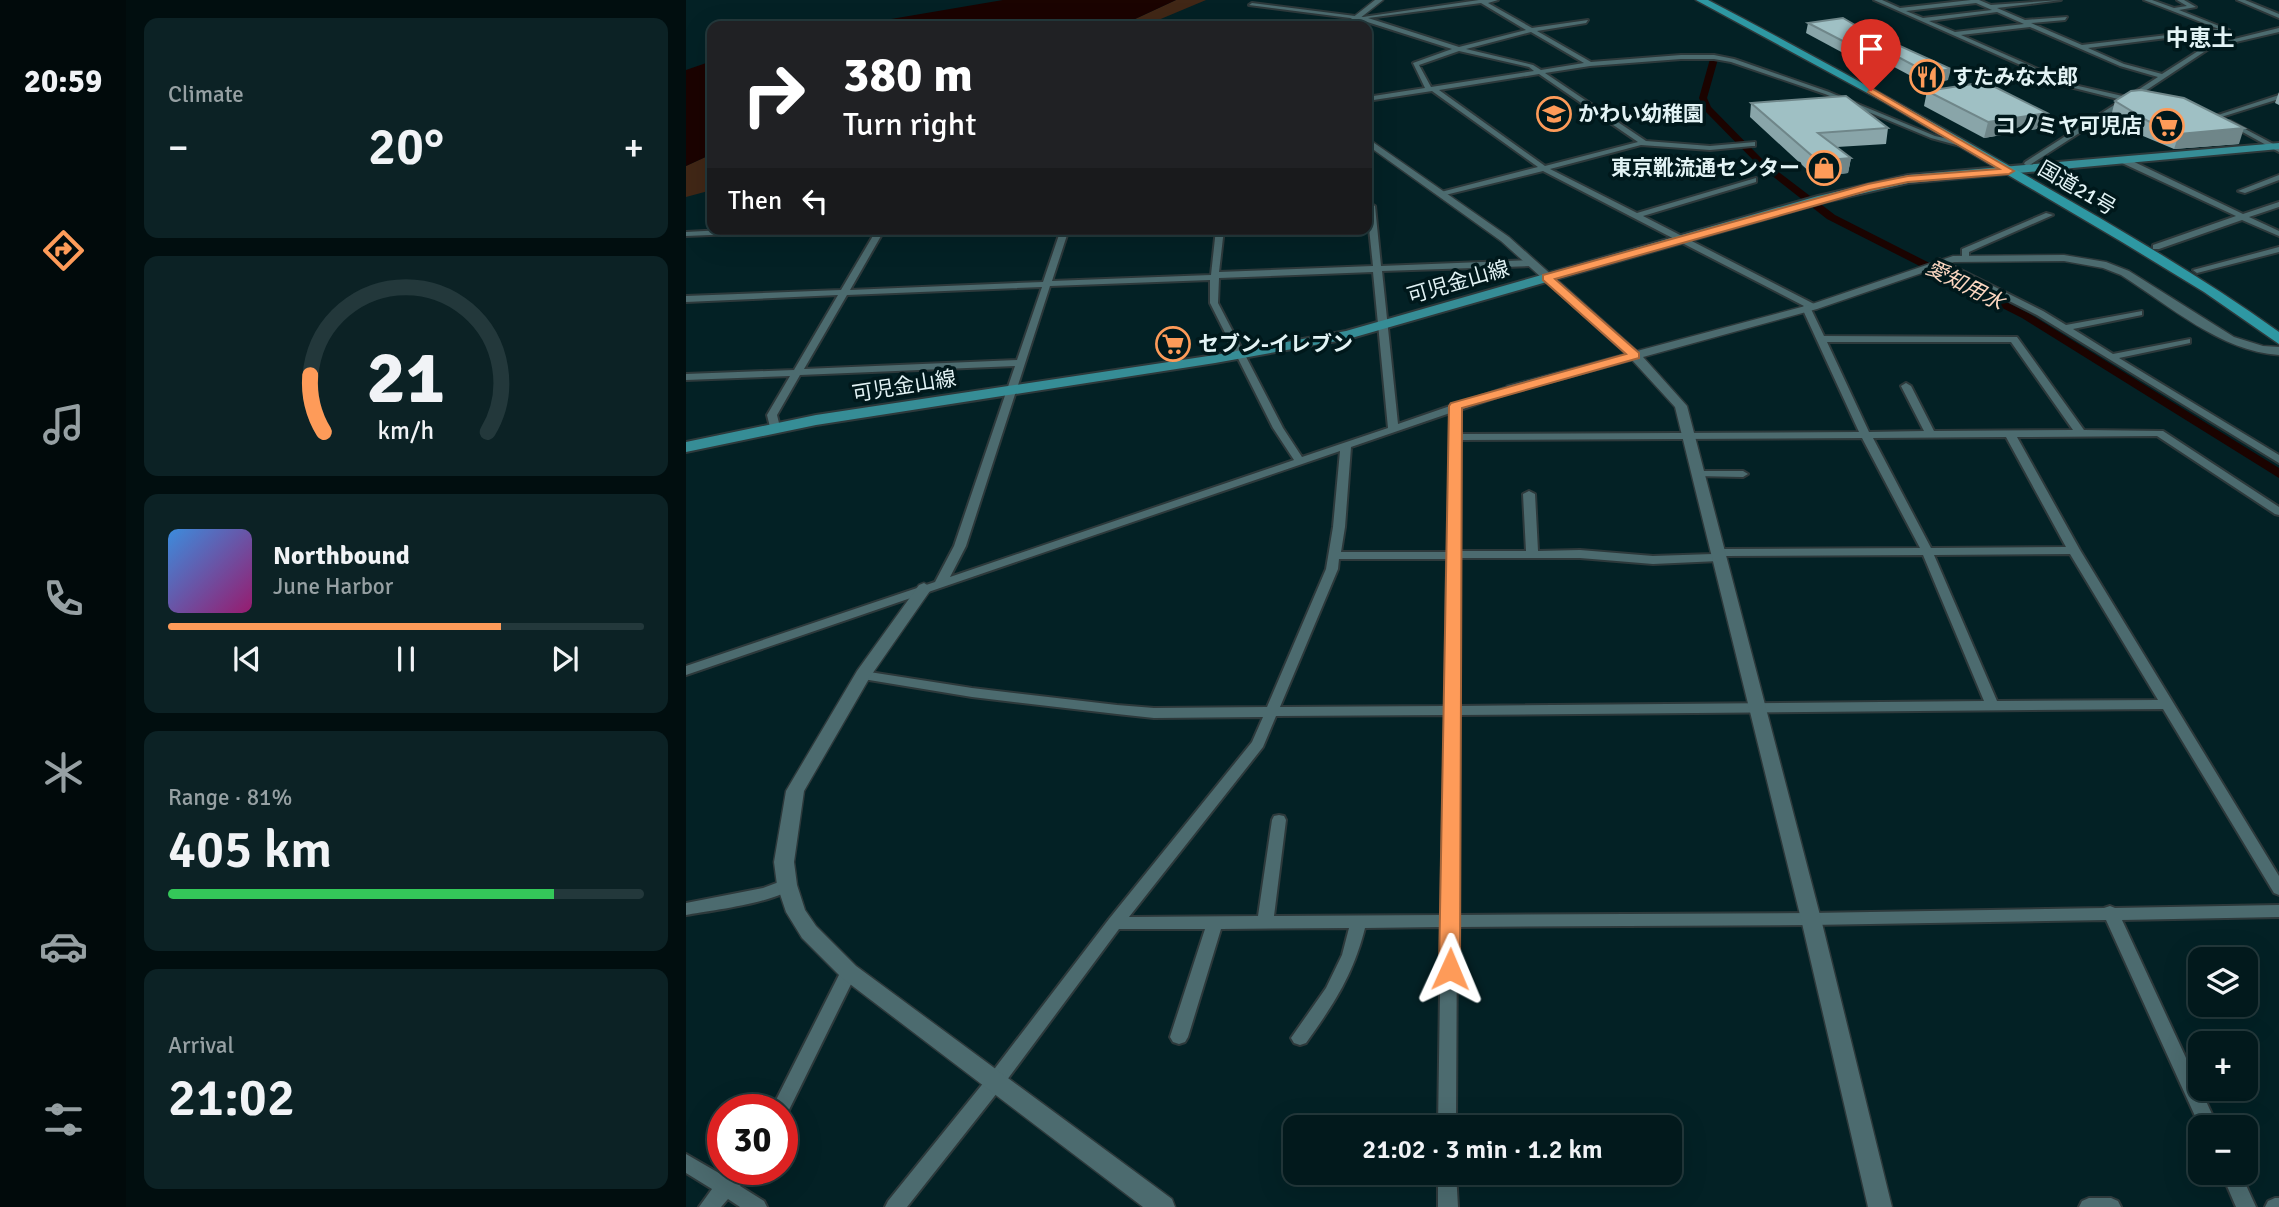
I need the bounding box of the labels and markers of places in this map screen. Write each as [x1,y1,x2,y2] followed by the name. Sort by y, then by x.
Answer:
[1841,19,1901,91] pin
[1908,58,1946,96] restaurant icon: すたみな太郎
[1952,64,2078,90] place label: すたみな太郎
[1535,95,1573,133] school or university icon: かわい幼稚園
[1578,101,1704,127] place label: かわい幼稚園
[2148,107,2186,145] supermarket icon: コノミヤ可児店
[1995,113,2142,139] place label: コノミヤ可児店
[1805,149,1843,187] shop icon: 東京靴流通センター
[1611,155,1800,181] place label: 東京靴流通センター
[1154,325,1192,363] supermarket icon: セブン-イレブン
[1198,331,1353,357] place label: セブン-イレブン

